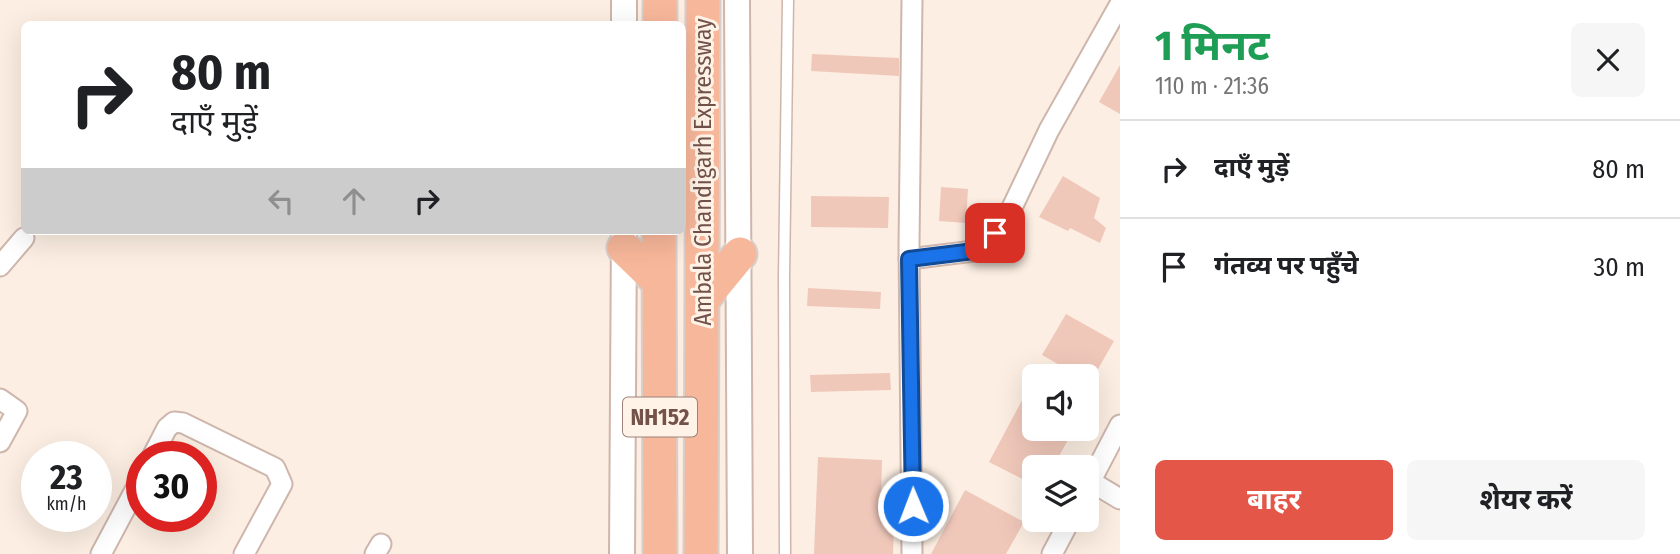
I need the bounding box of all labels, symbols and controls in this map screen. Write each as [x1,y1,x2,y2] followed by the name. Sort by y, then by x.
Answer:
[689,18,717,326] street label: Ambala Chandigarh Expressway
[1155,21,1270,71] text: 1 मिनट
[1571,23,1645,97] button: close
[171,43,271,102] text: 80 m
[56,49,147,140] icon: right
[1155,72,1269,100] text: 110 m · 21:36
[171,103,258,141] text: दाएँ मुड़ें
[1155,150,1193,188] icon: right
[1214,152,1289,183] text: दाएँ मुड़ें
[1592,154,1645,185] text: 80 m
[262,182,300,220] icon: left
[335,182,373,220] icon: ahead
[408,182,446,220] icon: right
[965,203,1025,263] pin
[976,214,1014,252] icon: arrive
[1155,248,1193,286] icon: arrive
[1214,250,1358,281] text: गंतव्य पर पहुँचे
[1594,252,1645,283] text: 30 m
[1022,364,1099,532] map controls
[1022,364,1099,441] button: sound
[623,398,697,436] road number: NH152
[126,441,217,532] speed limit sign: 30
[1022,455,1099,532] button: layers
[50,456,83,498] text: 23
[1155,460,1393,540] button: बाहर
[1407,460,1645,540] button: शेयर करें
[876,469,950,543] position arrow
[46,493,87,515] text: km/h

